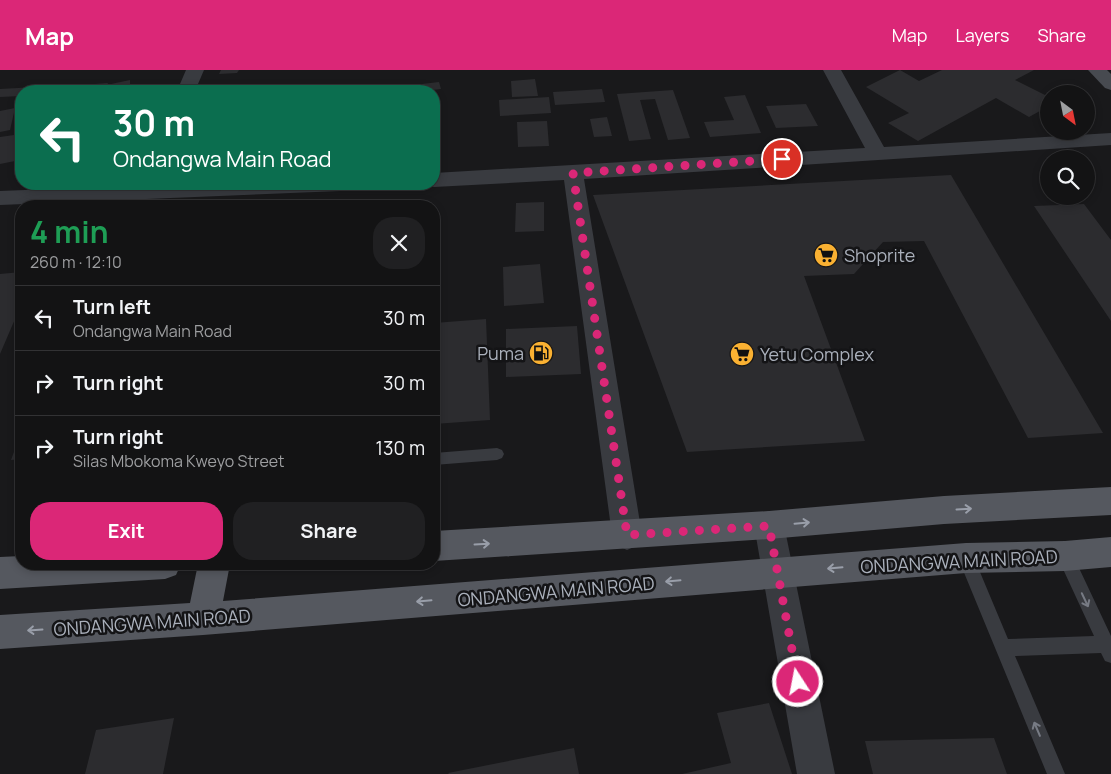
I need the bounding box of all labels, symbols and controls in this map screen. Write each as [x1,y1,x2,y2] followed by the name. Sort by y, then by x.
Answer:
[25,19,74,52] text: Map
[892,23,927,47] text: Map
[955,23,1009,47] text: Layers
[1037,23,1086,47] text: Share
[1040,85,1095,140] north arrow
[1040,85,1095,205] map controls
[113,99,195,147] text: 30 m
[30,105,95,170] icon: left
[761,138,803,180] pin
[113,144,332,174] text: Ondangwa Main Road
[768,145,796,173] icon: arrive
[1040,150,1095,205] button: search
[30,211,108,252] text: 4 min
[373,217,425,269] button: close
[813,242,839,268] supermarket icon: Shoprite
[844,243,915,267] place label: Shoprite
[30,251,122,273] text: 260 m · 12:10
[73,294,151,320] text: Turn left
[30,304,58,332] icon: left
[383,305,425,331] text: 30 m
[73,320,232,342] text: Ondangwa Main Road
[528,340,554,366] fuel station icon: Puma
[477,341,524,365] place label: Puma
[729,341,755,367] supermarket icon: Yetu Complex
[760,342,874,366] place label: Yetu Complex
[30,369,58,397] icon: right
[73,370,163,396] text: Turn right
[383,370,425,396] text: 30 m
[73,424,163,450] text: Turn right
[30,434,58,462] icon: right
[376,435,425,461] text: 130 m
[73,450,285,472] text: Silas Mbokoma Kweyo Street
[30,502,223,560] button: Exit
[233,502,425,560] button: Share
[955,504,971,513] one-way arrow
[793,518,809,527] one-way arrow
[474,539,490,548] one-way arrow
[860,544,1058,578] street label: ONDANGWA MAIN ROAD
[828,563,844,573] one-way arrow
[456,570,656,612] street label: ONDANGWA MAIN ROAD
[666,576,682,586] one-way arrow
[1081,593,1091,608] one-way arrow
[417,597,433,606] one-way arrow
[53,603,251,641] street label: ONDANGWA MAIN ROAD
[28,625,44,634] one-way arrow
[771,655,823,707] position arrow
[1032,722,1041,737] one-way arrow

